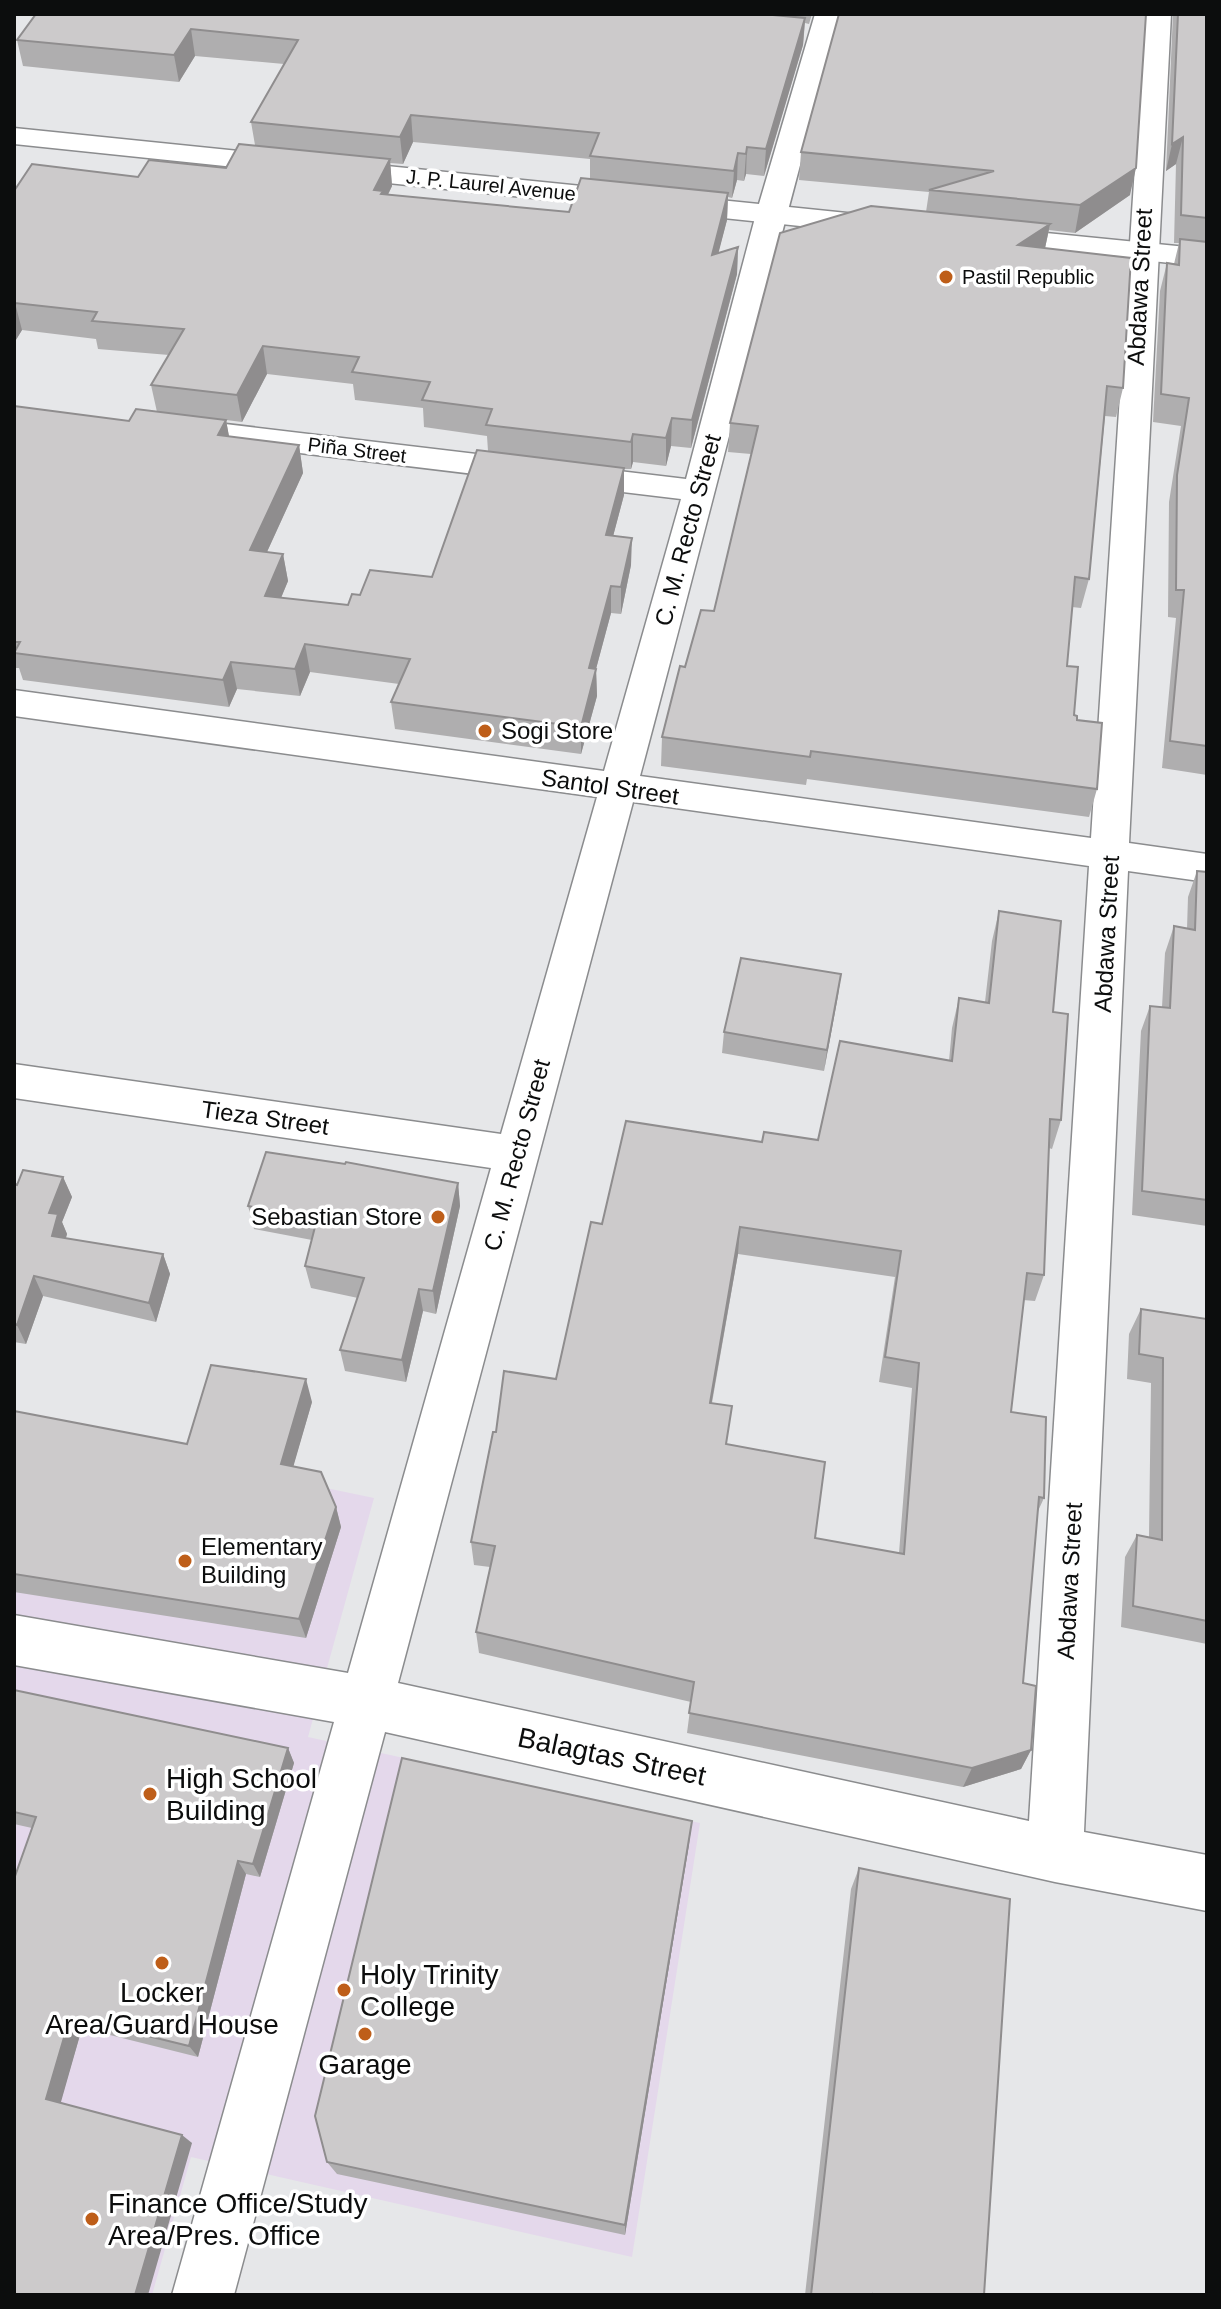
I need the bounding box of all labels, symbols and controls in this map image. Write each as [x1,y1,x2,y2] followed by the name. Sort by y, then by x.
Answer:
[405,165,577,205] street label: J. P. Laurel Avenue
[1122,207,1157,366] street label: Abdawa Street
[962,266,1094,288] place label: Pastil Republic
[937,268,955,286] marker: Pastil Republic
[649,431,726,629] street label: C. M. Recto Street
[307,433,408,467] street label: Piña Street
[501,717,613,744] place label: Sogi Store
[476,722,494,740] marker: Sogi Store
[539,763,681,810] street label: Santol Street
[1089,854,1124,1013] street label: Abdawa Street
[478,1056,555,1254] street label: C. M. Recto Street
[200,1095,331,1140] street label: Tieza Street
[251,1203,422,1230] place label: Sebastian Store
[429,1208,447,1226] marker: Sebastian Store
[1052,1501,1087,1660] street label: Abdawa Street
[201,1533,322,1588] place label: Elementary Building
[176,1552,194,1570] marker: Elementary Building
[515,1721,709,1792] street label: Balagtas Street
[166,1763,317,1826] place label: High School Building
[141,1785,159,1803] marker: High School Building
[153,1954,171,1972] marker: Locker Area/Guard House
[360,1959,498,2022] place label: Holy Trinity College
[45,1977,279,2040] place label: Locker Area/Guard House
[335,1981,353,1999] marker: Holy Trinity College
[356,2025,374,2043] marker: Garage
[318,2049,412,2080] place label: Garage
[108,2188,367,2251] place label: Finance Office/Study Area/Pres. Office
[83,2210,101,2228] marker: Finance Office/Study Area/Pres. Office

